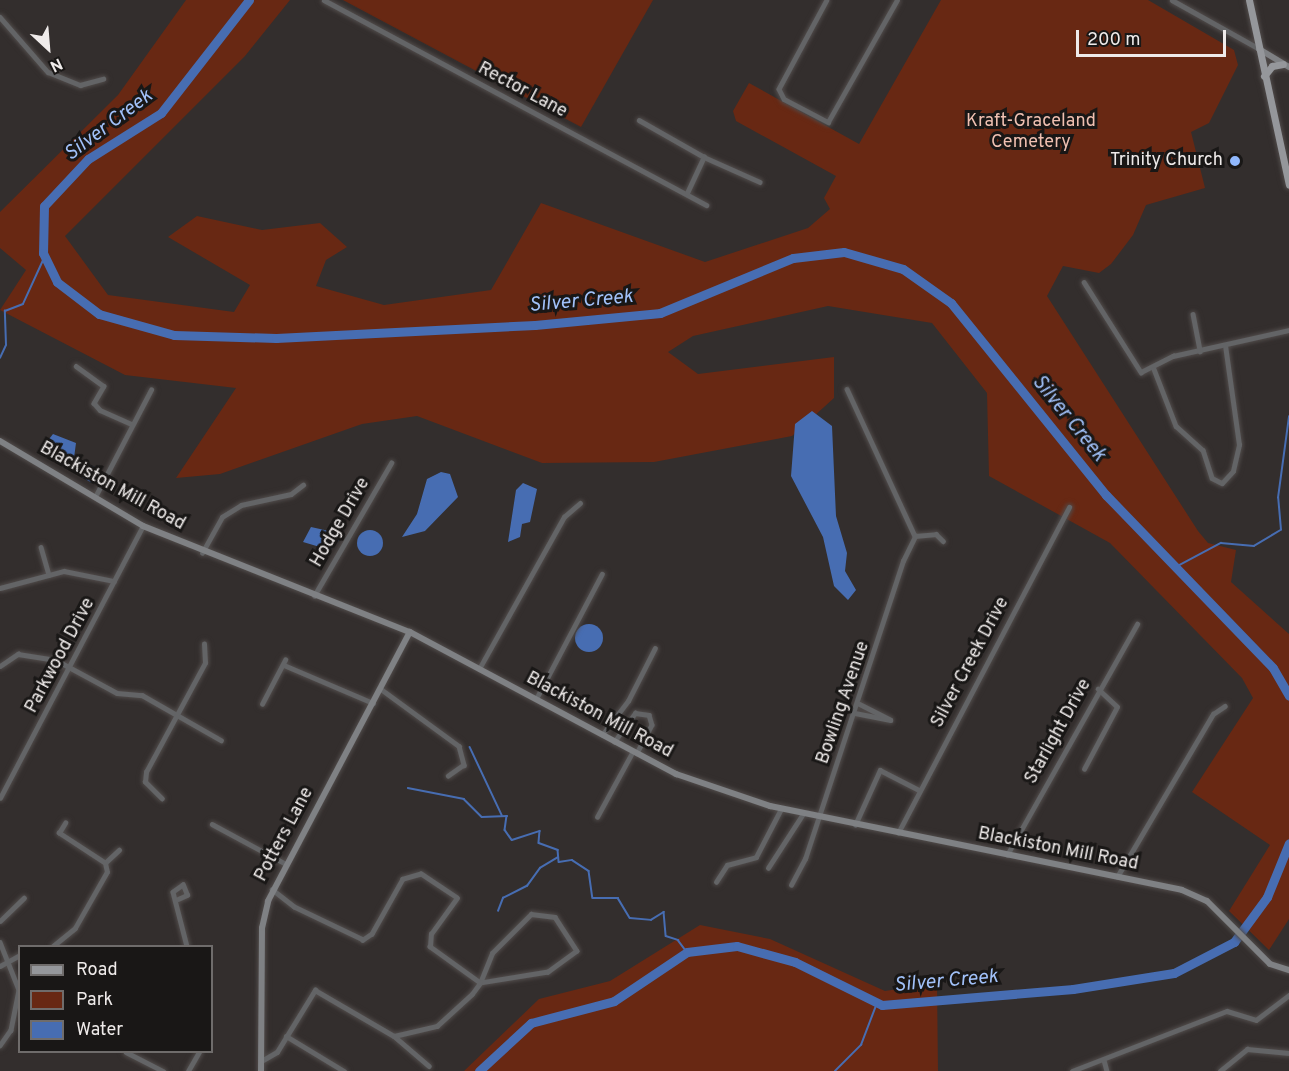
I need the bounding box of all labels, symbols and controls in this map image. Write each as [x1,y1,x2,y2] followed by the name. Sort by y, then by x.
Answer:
[18,18,78,78] north arrow
[1079,18,1229,56] scale bar
[1087,29,1140,52] text: 200 m
[46,53,65,76] text: N
[474,58,570,124] street label: Rector Lane
[60,85,158,167] water label: Silver Creek
[966,112,1096,154] park label: Kraft-Graceland Cemetery
[1110,150,1223,172] place label: Trinity Church
[1228,154,1242,168] marker: Trinity Church
[528,286,634,318] water label: Silver Creek
[1026,371,1110,467] water label: Silver Creek
[35,438,189,536] street label: Blackiston Mill Road
[307,474,375,572] street label: Hodge Drive
[928,594,1014,732] street label: Silver Creek Drive
[22,595,100,717] street label: Parkwood Drive
[813,639,875,767] street label: Bowling Avenue
[522,668,676,764] street label: Blackiston Mill Road
[1021,676,1097,788] street label: Starlight Drive
[251,784,319,886] street label: Potters Lane
[976,824,1140,876] street label: Blackiston Mill Road
[18,945,213,1053] legend
[76,959,118,982] text: Road
[893,966,999,998] water label: Silver Creek
[76,989,113,1012] text: Park
[76,1019,123,1042] text: Water

